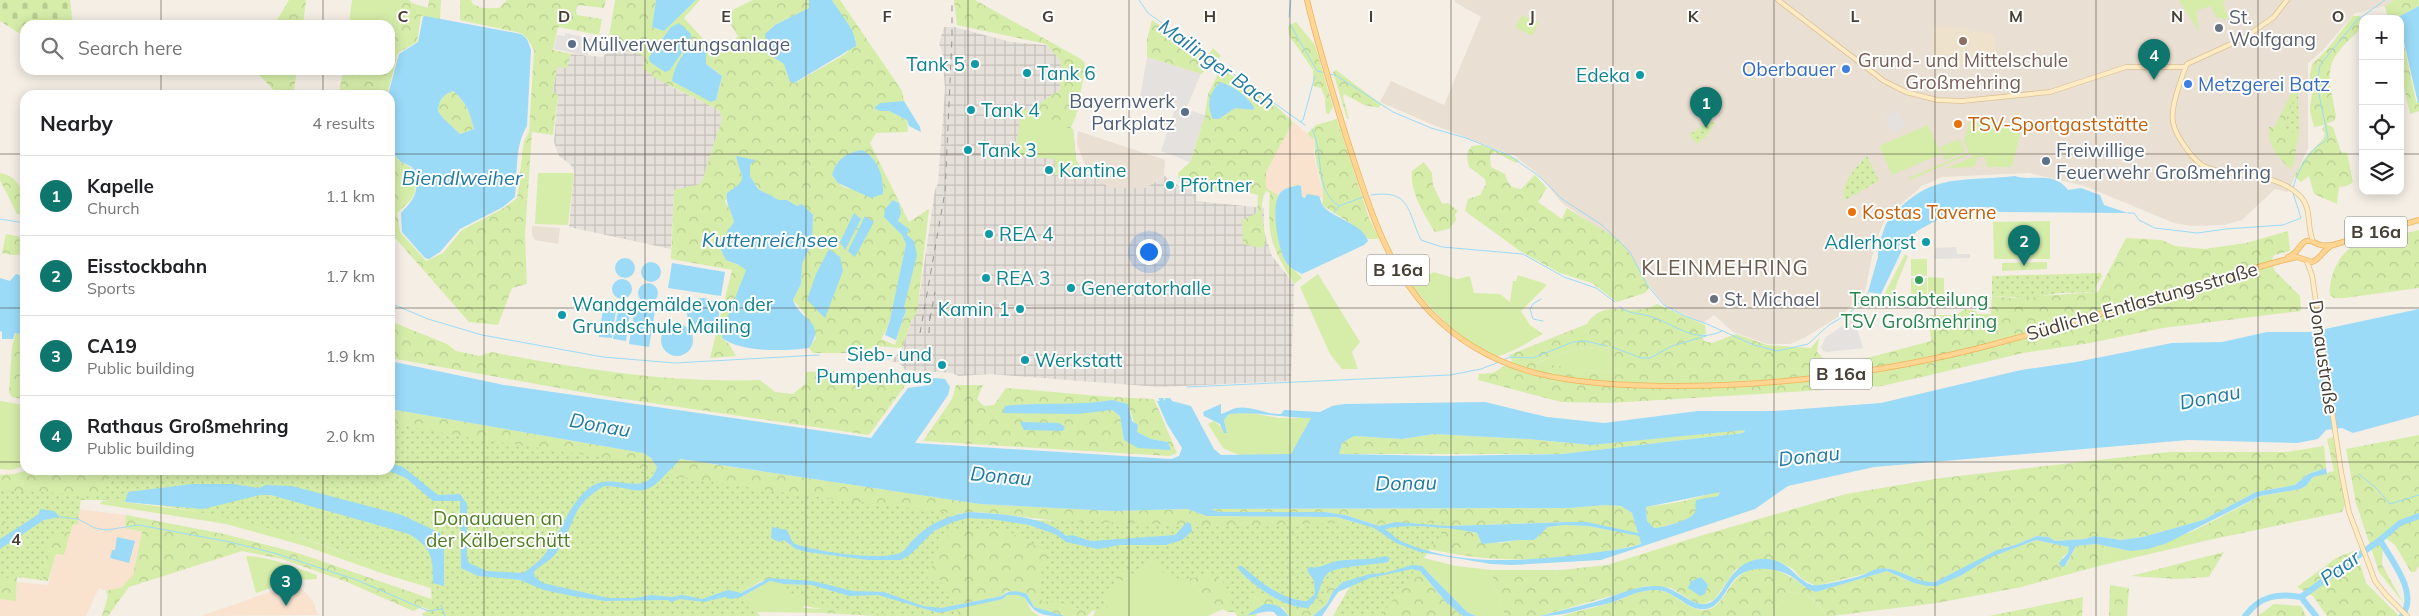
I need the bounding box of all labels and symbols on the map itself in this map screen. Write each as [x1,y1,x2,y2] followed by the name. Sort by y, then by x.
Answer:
[2229,5,2316,51] place label: St. Wolfgang
[398,6,409,26] text: C
[558,6,570,26] text: D
[721,6,731,26] text: E
[882,6,892,26] text: F
[1042,6,1054,26] text: G
[1204,6,1216,26] text: H
[1369,6,1373,26] text: I
[1529,6,1535,26] text: J
[1688,6,1700,26] text: K
[1851,6,1860,26] text: L
[2009,6,2023,26] text: M
[2171,6,2183,26] text: N
[2332,6,2344,26] text: O
[1154,13,1280,114] water label: Mailinger Bach
[2213,22,2225,34] marker: St. Wolfgang
[582,32,790,56] place label: Müllverwertungsanlage
[1957,35,1969,47] marker: Grund- und Mittelschule Großmehring
[566,38,578,50] marker: Müllverwertungsanlage
[2138,39,2170,80] pin: 4
[1858,48,2068,94] place label: Grund- und Mittelschule Großmehring
[906,52,965,76] place label: Tank 5
[1742,57,1836,81] place label: Oberbauer
[969,58,981,70] marker: Tank 5
[1037,61,1096,85] place label: Tank 6
[1576,63,1630,87] place label: Edeka
[1840,63,1852,75] marker: Oberbauer
[1021,67,1033,79] marker: Tank 6
[1634,69,1646,81] marker: Edeka
[2198,72,2330,96] place label: Metzgerei Batz
[2182,78,2194,90] marker: Metzgerei Batz
[1690,87,1722,128] pin: 1
[1069,89,1175,135] place label: Bayernwerk Parkplatz
[981,98,1040,122] place label: Tank 4
[965,104,977,116] marker: Tank 4
[1179,106,1191,118] marker: Bayernwerk Parkplatz
[1968,112,2148,136] place label: TSV-Sportgaststätte
[1952,118,1964,130] marker: TSV-Sportgaststätte
[978,138,1037,162] place label: Tank 3
[2056,138,2271,184] place label: Freiwillige Feuerwehr Großmehring
[962,144,974,156] marker: Tank 3
[2040,155,2052,167] marker: Freiwillige Feuerwehr Großmehring
[1059,158,1126,182] place label: Kantine
[1043,164,1055,176] marker: Kantine
[402,165,523,190] water label: Biendlweiher
[1180,173,1252,197] place label: Pförtner
[1164,179,1176,191] marker: Pförtner
[1862,200,1996,224] place label: Kostas Taverne
[1846,206,1858,218] marker: Kostas Taverne
[2345,216,2407,248] road number: B 16a
[999,222,1053,246] place label: REA 4
[2008,225,2040,266] pin: 2
[702,227,838,252] water label: Kuttenreichsee
[983,228,995,240] marker: REA 4
[1824,230,1916,254] place label: Adlerhorst
[1920,236,1932,248] marker: Adlerhorst
[1136,239,1162,265] your location
[1367,254,1429,286] road number: B 16a
[1641,254,1809,280] district label: KLEINMEHRING
[2024,256,2260,346] street label: Südliche Entlastungsstraße
[996,266,1050,290] place label: REA 3
[980,272,992,284] marker: REA 3
[1913,274,1925,286] marker: Tennisabteilung TSV Großmehring
[1081,276,1211,300] place label: Generatorhalle
[1065,282,1077,294] marker: Generatorhalle
[1724,287,1820,311] place label: St. Michael
[1841,287,1997,333] place label: Tennisabteilung TSV Großmehring
[572,292,773,338] place label: Wandgemälde von der Grundschule Mailing
[1708,293,1720,305] marker: St. Michael
[938,297,1010,321] place label: Kamin 1
[2304,298,2344,416] street label: Donaustraße
[1014,303,1026,315] marker: Kamin 1
[556,309,568,321] marker: Wandgemälde von der Grundschule Mailing
[816,342,932,388] place label: Sieb- und Pumpenhaus
[1035,348,1123,372] place label: Werkstatt
[1019,354,1031,366] marker: Werkstatt
[1810,358,1872,389] road number: B 16a
[936,359,948,371] marker: Sieb- und Pumpenhaus
[2177,378,2243,415] water label: Donau
[568,407,633,442] water label: Donau
[1777,440,1841,471] water label: Donau
[969,460,1033,491] water label: Donau
[1375,469,1437,496] water label: Donau
[426,506,570,552] park label: Donauauen an der Kälberschütt
[11,529,21,549] text: 4
[2315,544,2365,591] water label: Paar
[270,565,302,606] pin: 3

